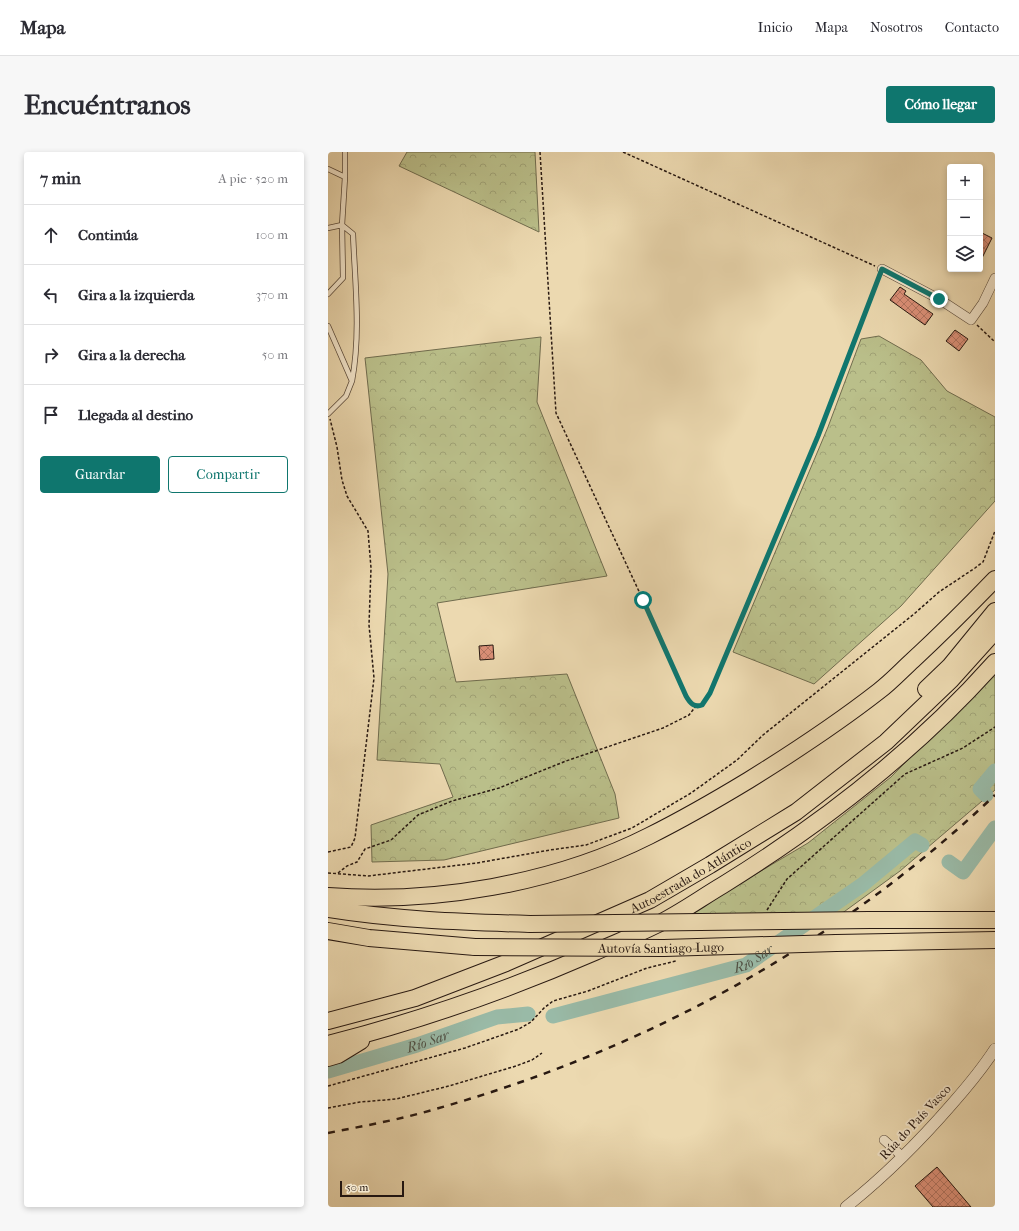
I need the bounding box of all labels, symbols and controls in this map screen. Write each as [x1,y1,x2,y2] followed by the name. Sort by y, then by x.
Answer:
[20,17,65,39] text: Mapa
[758,19,793,36] text: Inicio
[815,19,848,36] text: Mapa
[870,19,923,36] text: Nosotros
[945,19,999,36] text: Contacto
[886,86,995,123] button: Cómo llegar
[24,88,191,121] text: Encuéntranos
[947,164,983,272] map controls
[947,164,983,200] button: +
[40,168,81,188] text: 7 min
[218,171,288,186] text: A pie · 520 m
[947,200,983,236] button: −
[40,224,62,246] icon: ahead
[78,226,138,244] text: Continúa
[255,227,288,242] text: 100 m
[947,236,983,272] button: layers
[40,284,62,306] icon: left
[78,286,194,304] text: Gira a la izquierda
[256,287,288,302] text: 370 m
[930,290,948,308] route end
[40,344,62,366] icon: right
[78,346,185,364] text: Gira a la derecha
[262,347,288,362] text: 50 m
[40,404,62,426] icon: arrive
[78,406,193,424] text: Llegada al destino
[40,456,160,493] button: Guardar
[168,456,288,493] button: Compartir
[634,591,652,609] route start
[626,834,754,916] street label: Autoestrada do Atlántico
[597,939,725,956] street label: Autovía Santiago-Lugo
[731,939,778,977] water label: Río Sar
[404,1025,453,1056] water label: Río Sar
[876,1081,954,1163] street label: Rúa do País Vasco
[340,1179,404,1198] scale bar
[346,1181,368,1194] text: 50 m

